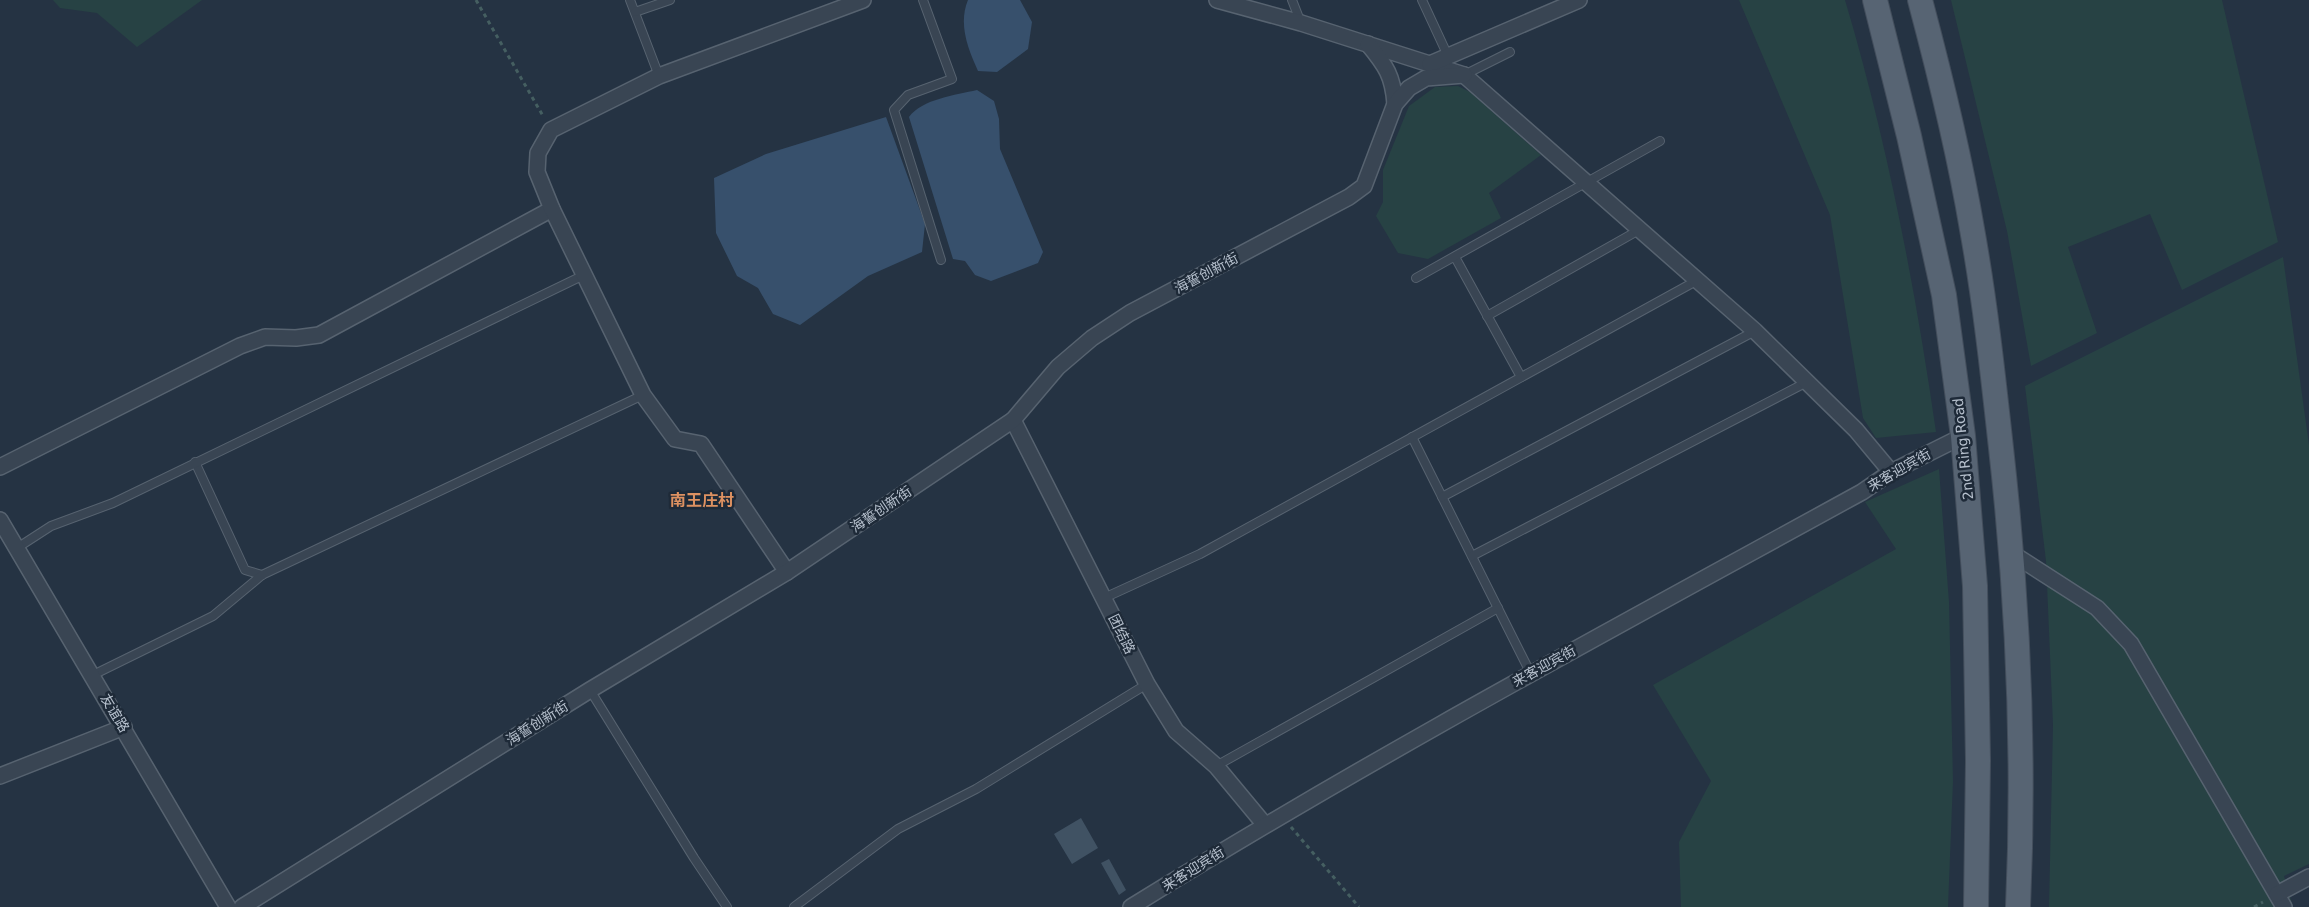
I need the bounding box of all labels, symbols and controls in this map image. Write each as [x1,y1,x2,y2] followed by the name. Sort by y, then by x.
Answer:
[1171,250,1241,296] street label: 海誓创新街
[1950,397,1976,501] street label: 2nd Ring Road
[1865,446,1933,494] street label: 来客迎宾街
[848,483,914,535] street label: 海誓创新街
[670,491,734,510] district label: 南王庄村
[1106,612,1138,656] street label: 团结路
[1510,642,1578,690] street label: 来客迎宾街
[97,691,133,735] street label: 友谊路
[503,698,571,748] street label: 海誓创新街
[1159,844,1227,894] street label: 来客迎宾街

